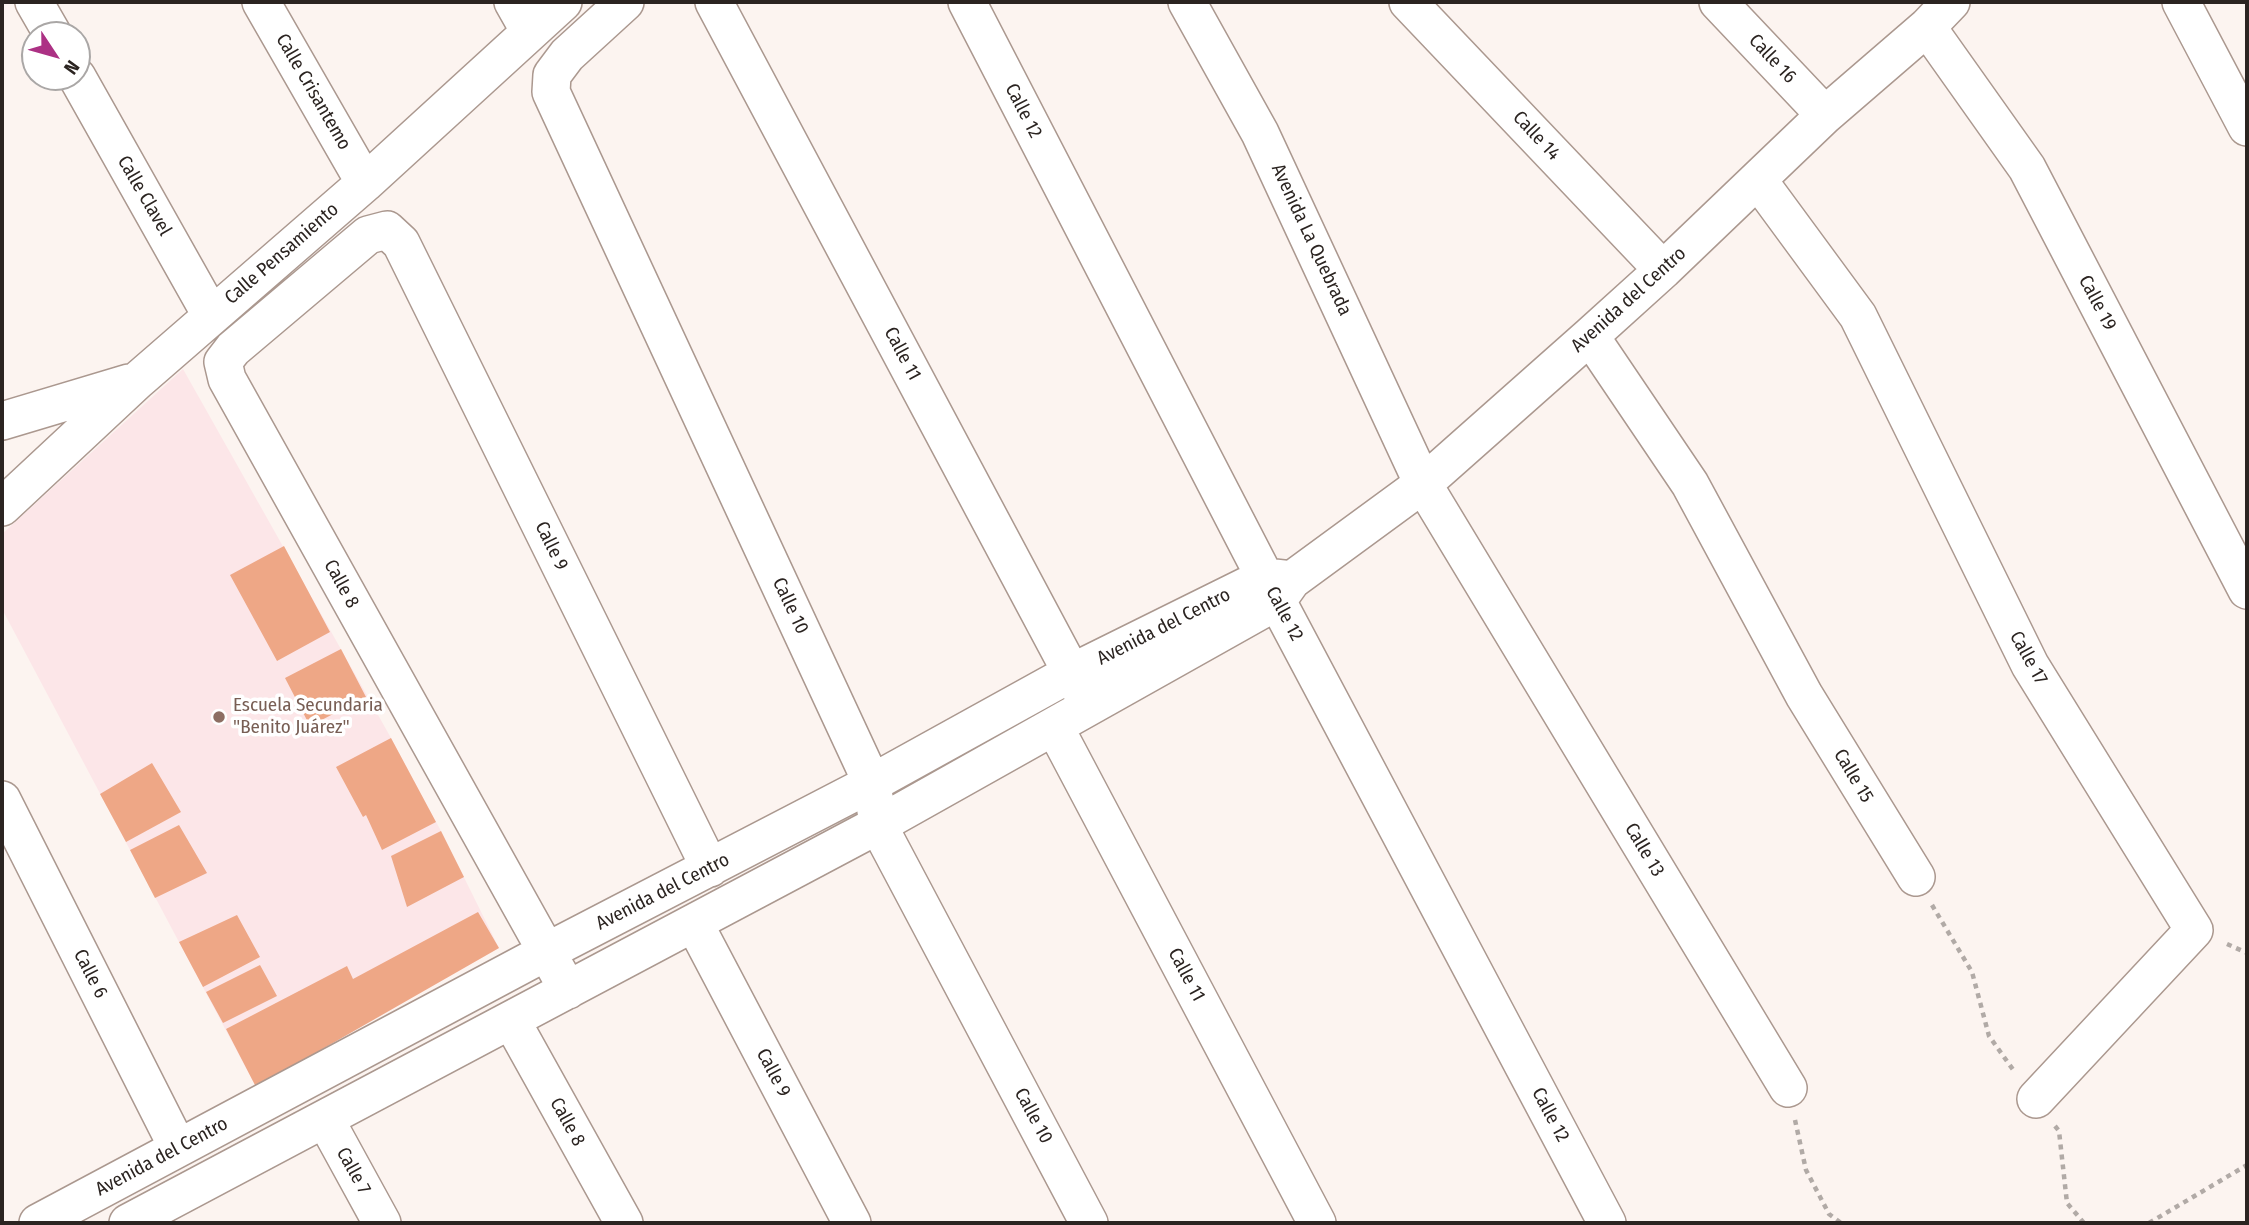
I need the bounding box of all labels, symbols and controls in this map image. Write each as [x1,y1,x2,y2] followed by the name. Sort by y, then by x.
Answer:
[21,21,91,91] north arrow
[271,30,355,154] street label: Calle Crisantemo
[1743,30,1801,88] street label: Calle 16
[59,56,84,79] text: N
[1000,80,1046,142] street label: Calle 12
[1508,107,1564,165] street label: Calle 14
[112,152,176,240] street label: Calle Clavel
[1266,161,1356,319] street label: Avenida La Quebrada
[221,198,343,310] street label: Calle Pensamiento
[1567,242,1691,358] street label: Avenida del Centro
[2073,272,2121,334] street label: Calle 19
[879,324,925,384] street label: Calle 11
[529,518,573,574] street label: Calle 9
[318,556,364,612] street label: Calle 8
[767,574,813,638] street label: Calle 10
[1260,583,1308,645] street label: Calle 12
[1094,584,1234,670] street label: Avenida del Centro
[2004,627,2052,689] street label: Calle 17
[233,695,383,739] place label: Escuela Secundaria "Benito Juárez"
[211,709,227,725] marker: Escuela Secundaria "Benito Juárez"
[1828,745,1878,807] street label: Calle 15
[1619,819,1669,881] street label: Calle 13
[593,849,733,935] street label: Avenida del Centro
[1163,945,1209,1005] street label: Calle 11
[68,946,112,1002] street label: Calle 6
[751,1045,795,1101] street label: Calle 9
[1009,1084,1057,1148] street label: Calle 10
[1526,1084,1574,1146] street label: Calle 12
[544,1094,590,1150] street label: Calle 8
[92,1113,232,1201] street label: Avenida del Centro
[331,1144,375,1198] street label: Calle 7

